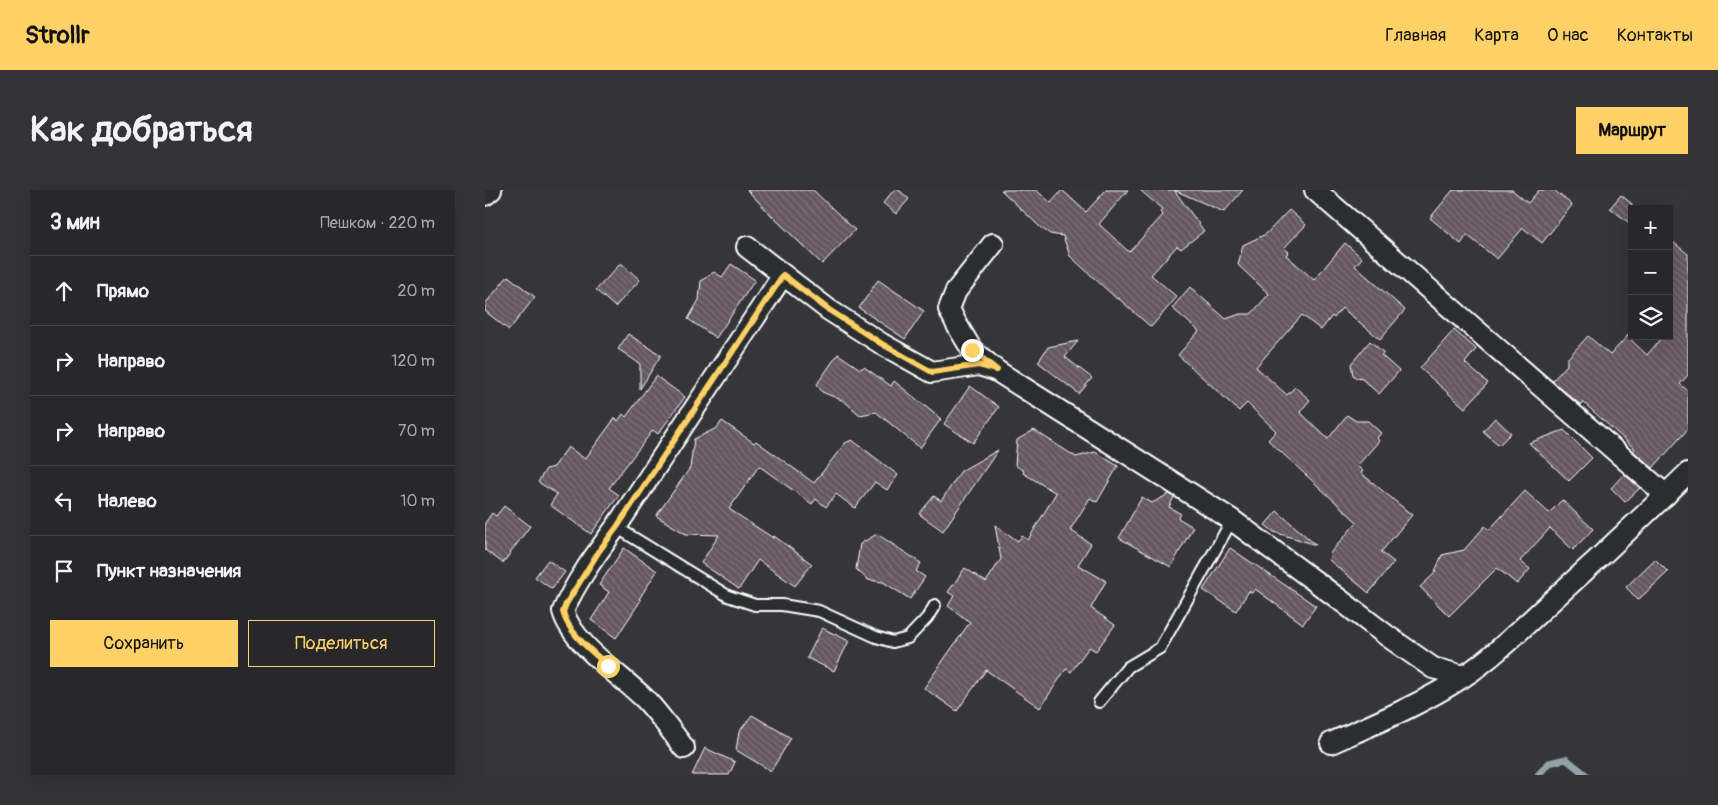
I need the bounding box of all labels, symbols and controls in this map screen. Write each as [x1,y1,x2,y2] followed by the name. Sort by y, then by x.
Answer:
[25,21,90,50] text: Strollr
[1385,24,1446,47] text: Главная
[1474,24,1519,47] text: Карта
[1547,24,1589,47] text: О нас
[1617,24,1693,47] text: Контакты
[1576,107,1688,154] button: Маршрут
[30,108,253,152] text: Как добраться
[1628,205,1673,340] map controls
[1628,205,1673,250] button: +
[50,209,100,236] text: 3 мин
[320,213,435,233] text: Пешком · 220 m
[1628,250,1673,295] button: −
[50,277,78,305] icon: ahead
[97,279,149,303] text: Прямо
[397,281,435,301] text: 20 m
[1628,295,1673,340] button: layers
[961,339,984,362] route end
[50,347,78,375] icon: right
[97,349,165,373] text: Направо
[391,351,435,371] text: 120 m
[50,417,78,445] icon: right
[97,419,165,443] text: Направо
[398,421,435,441] text: 70 m
[50,487,78,515] icon: left
[97,489,157,513] text: Налево
[400,491,435,511] text: 10 m
[50,557,78,585] icon: arrive
[97,559,241,583] text: Пункт назначения
[50,620,238,667] button: Сохранить
[248,620,435,667] button: Поделиться
[597,655,620,678] route start

